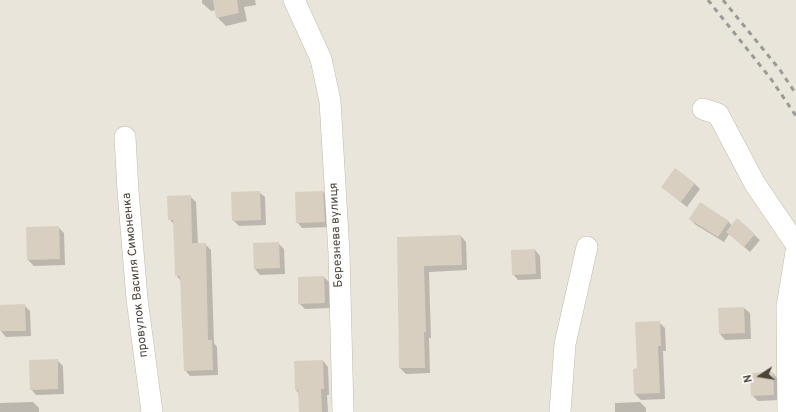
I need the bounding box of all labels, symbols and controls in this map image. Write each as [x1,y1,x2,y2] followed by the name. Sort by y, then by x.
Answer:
[327,182,347,288] street label: Березнева вулиця
[120,192,152,358] street label: провулок Василя Симоненка
[740,356,780,396] north arrow
[741,373,756,384] text: N

